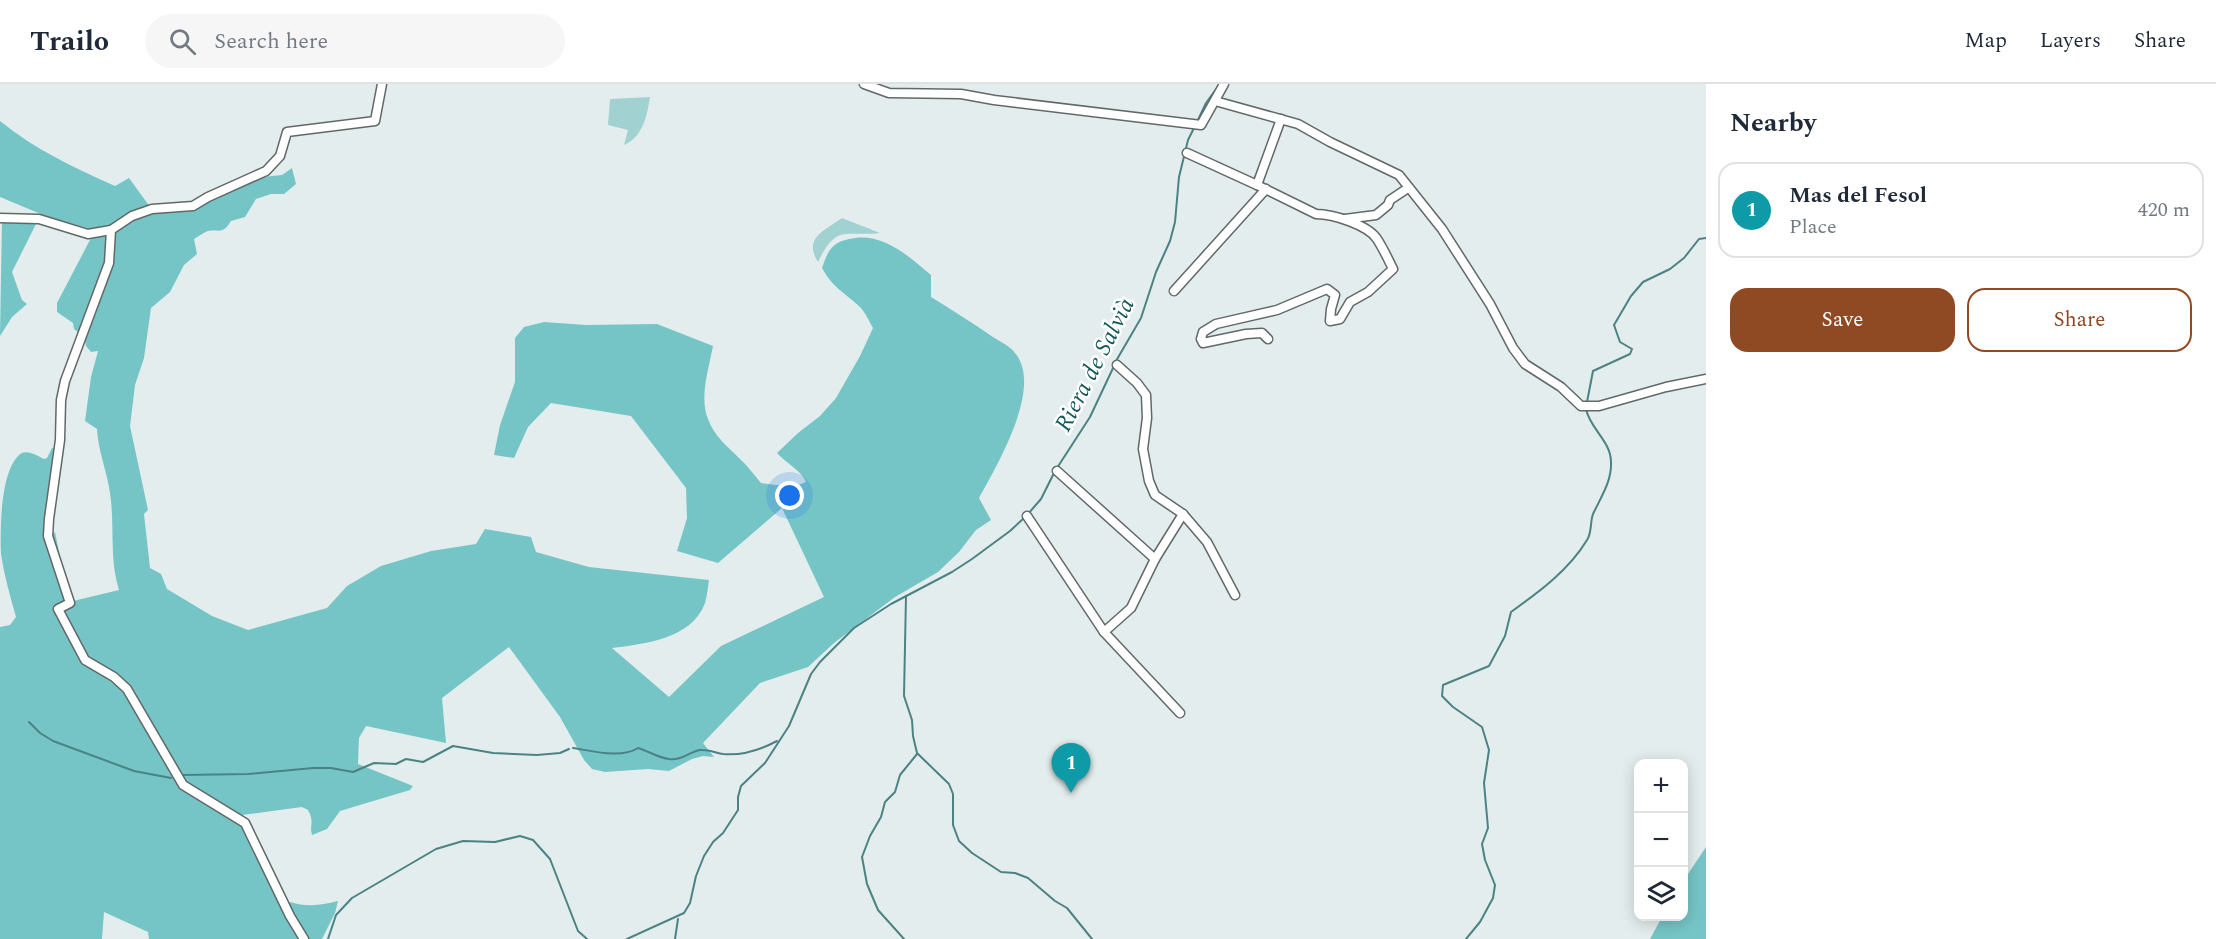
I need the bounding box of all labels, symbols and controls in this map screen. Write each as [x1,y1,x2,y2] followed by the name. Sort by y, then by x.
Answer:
[145,14,565,68] search box
[30,20,109,63] text: Trailo
[166,25,199,58] icon: search
[214,25,328,58] text: Search here
[1965,25,2007,57] text: Map
[2040,25,2101,57] text: Layers
[2134,25,2186,57] text: Share
[1730,103,1816,143] text: Nearby
[1789,179,1927,212] text: Mas del Fesol
[1746,195,1757,225] text: 1
[2138,195,2190,225] text: 420 m
[1789,212,1837,242] text: Place
[1730,288,1955,352] button: Save
[1967,288,2192,352] button: Share
[1046,292,1144,438] water label: Riera de Salvià
[775,481,804,510] your location
[1052,744,1090,793] pin: 1
[1634,759,1688,921] map controls
[1634,759,1688,813] button: +
[1634,813,1688,867] button: −
[1634,867,1688,921] button: layers

